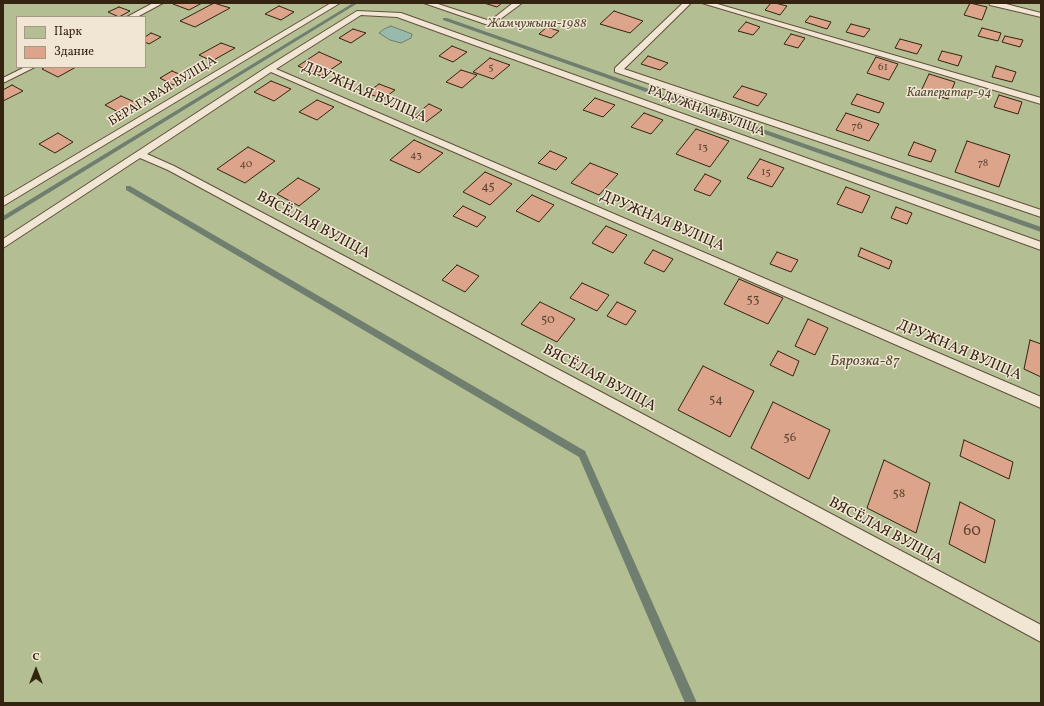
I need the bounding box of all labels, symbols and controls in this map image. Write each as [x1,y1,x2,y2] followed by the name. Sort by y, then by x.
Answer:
[16,16,146,68] legend
[487,17,587,33] park label: Жамчужына-1988
[54,24,82,40] text: Парк
[54,44,94,60] text: Здание
[106,54,220,130] street label: БЕРАГАВАЯ ВУЛІЦА
[299,59,429,127] street label: ДРУЖНАЯ ВУЛІЦА
[488,61,494,75] house number: 5
[878,61,888,75] house number: 61
[645,83,767,141] street label: РАДУЖНАЯ ВУЛІЦА
[906,86,992,102] park label: Кааператар-94
[852,120,862,134] house number: 76
[698,141,708,155] house number: 13
[410,149,422,163] house number: 43
[978,157,988,171] house number: 78
[240,158,252,172] house number: 40
[761,166,771,180] house number: 15
[481,180,495,196] house number: 45
[253,188,373,264] street label: ВЯСЁЛАЯ ВУЛІЦА
[597,188,727,256] street label: ДРУЖНАЯ ВУЛІЦА
[747,293,759,309] house number: 53
[541,313,555,329] house number: 50
[894,317,1024,385] street label: ДРУЖНАЯ ВУЛІЦА
[539,341,659,417] street label: ВЯСЁЛАЯ ВУЛІЦА
[830,353,900,371] park label: Бярозка-87
[709,393,723,409] house number: 54
[784,431,796,447] house number: 56
[893,487,905,503] house number: 58
[825,494,945,570] street label: ВЯСЁЛАЯ ВУЛІЦА
[963,522,981,542] house number: 60
[16,650,56,690] north arrow
[32,650,40,665] text: С

